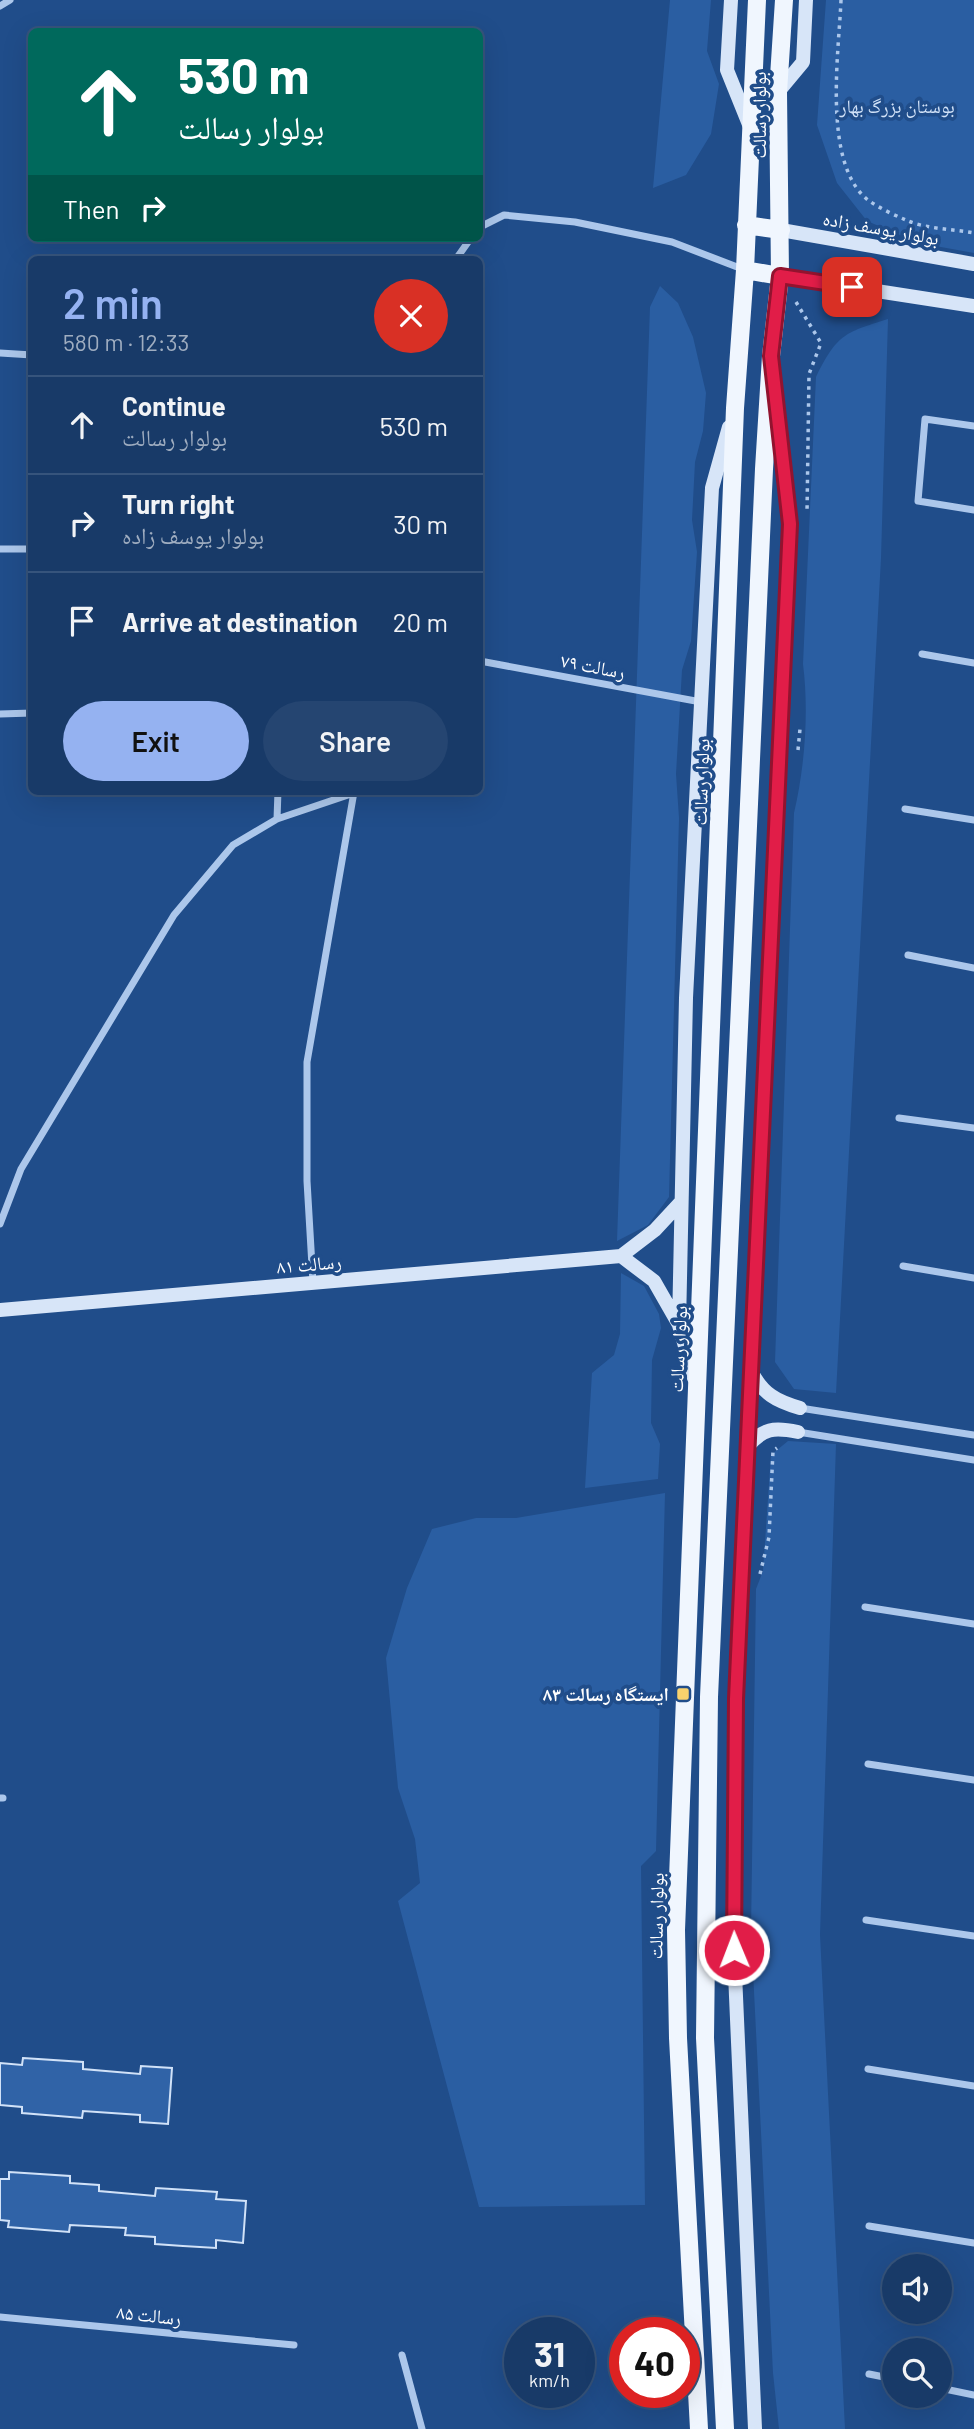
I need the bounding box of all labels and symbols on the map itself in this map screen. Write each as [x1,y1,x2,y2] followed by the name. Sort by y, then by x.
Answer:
[747,72,771,158] street label: بولوار رسالت
[838,94,955,118] park label: بوستان بزرگ بهار
[821,206,941,250] street label: بولوار یوسف زاده
[822,257,882,317] pin
[559,648,627,684] street label: رسالت ۷۹
[687,738,715,826] street label: بولوار رسالت
[276,1249,342,1279] street label: رسالت ۸۱
[664,1305,692,1393] street label: بولوار رسالت
[543,1682,669,1706] place label: ایستگاه رسالت ۸۳
[675,1686,691,1702] marker: ایستگاه رسالت ۸۳
[643,1872,669,1960] street label: بولوار رسالت
[697,1913,771,1987] position arrow
[115,2300,183,2330] street label: رسالت ۸۵
[609,2317,700,2408] speed limit sign: 40

